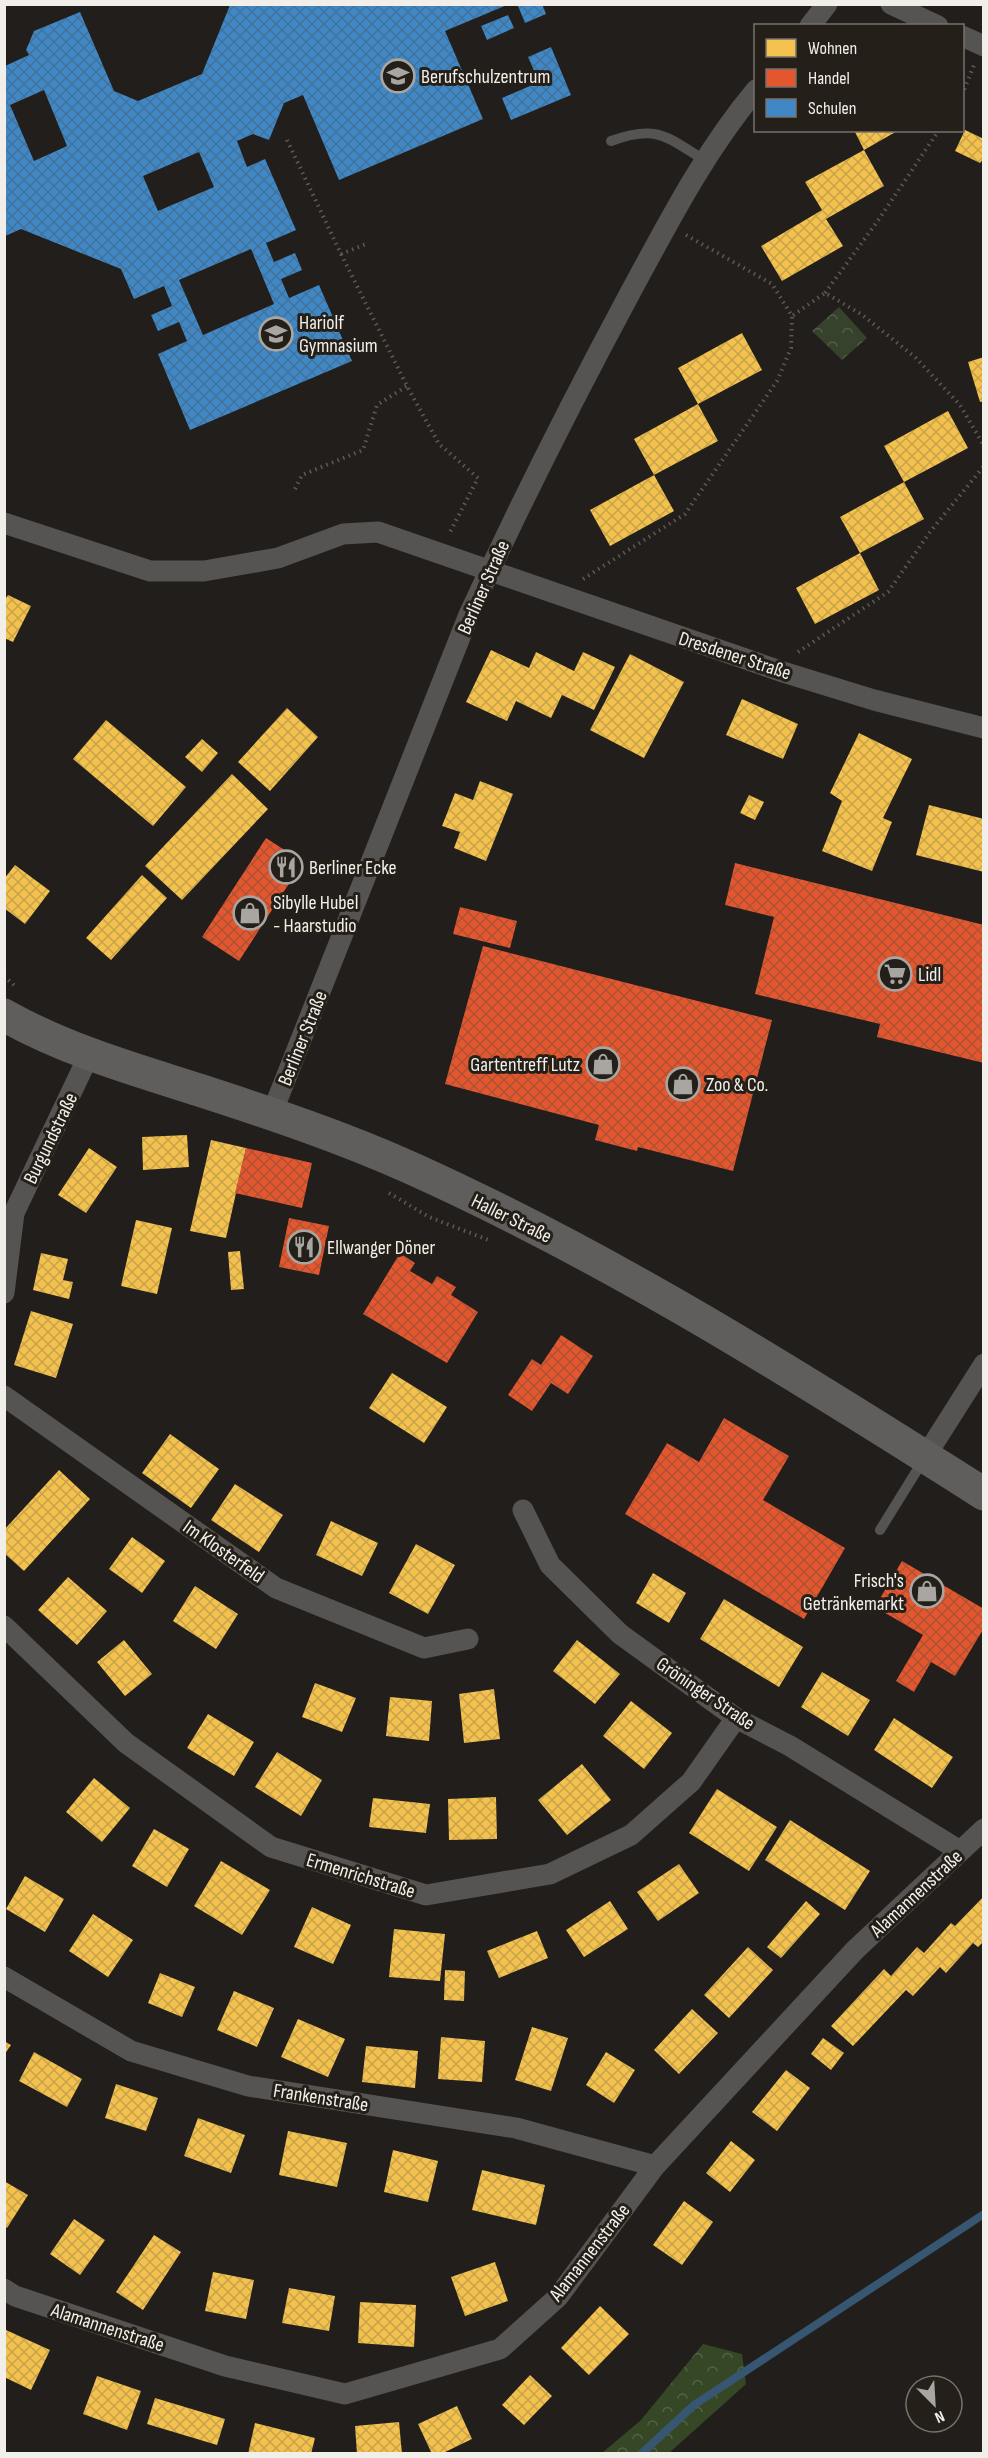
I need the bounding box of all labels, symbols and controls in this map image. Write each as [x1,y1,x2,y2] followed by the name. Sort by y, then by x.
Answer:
[754,24,964,132] legend
[808,38,857,59] text: Wohnen
[380,58,416,94] school or university icon: Berufschulzentrum
[421,65,550,89] place label: Berufschulzentrum
[808,68,850,89] text: Handel
[808,98,856,119] text: Schulen
[299,311,378,358] place label: Hariolf Gymnasium
[258,316,294,352] school or university icon: Hariolf Gymnasium
[453,537,515,638] street label: Berliner Straße
[676,627,794,685] street label: Dresdener Straße
[268,849,304,885] restaurant icon: Berliner Ecke
[309,856,397,880] place label: Berliner Ecke
[273,891,358,938] place label: Sibylle Hubel - Haarstudio
[232,895,268,931] shop icon: Sibylle Hubel - Haarstudio
[877,956,913,992] supermarket icon: Lidl
[918,963,941,987] place label: Lidl
[273,987,333,1089] street label: Berliner Straße
[585,1046,621,1082] shop icon: Gartentreff Lutz
[470,1053,580,1077] place label: Gartentreff Lutz
[665,1066,701,1102] shop icon: Zoo & Co.
[706,1073,768,1097] place label: Zoo & Co.
[19,1089,83,1188] street label: Burgundstraße
[467,1189,556,1249] street label: Haller Straße
[286,1229,322,1265] restaurant icon: Ellwanger Döner
[327,1236,435,1260] place label: Ellwanger Döner
[178,1515,269,1589] street label: Im Klosterfeld
[803,1569,904,1616] place label: Frisch's Getränkemarkt
[909,1573,945,1609] shop icon: Frisch's Getränkemarkt
[652,1652,759,1736] street label: Gröninger Straße
[865,1845,968,1943] street label: Alamannenstraße
[304,1848,418,1904] street label: Ermenrichstraße
[272,2079,370,2117] street label: Frankenstraße
[544,2199,635,2307] street label: Alamannenstraße
[47,2298,167,2357] street label: Alamannenstraße
[904,2374,964,2434] north arrow
[932,2406,947,2427] text: N

